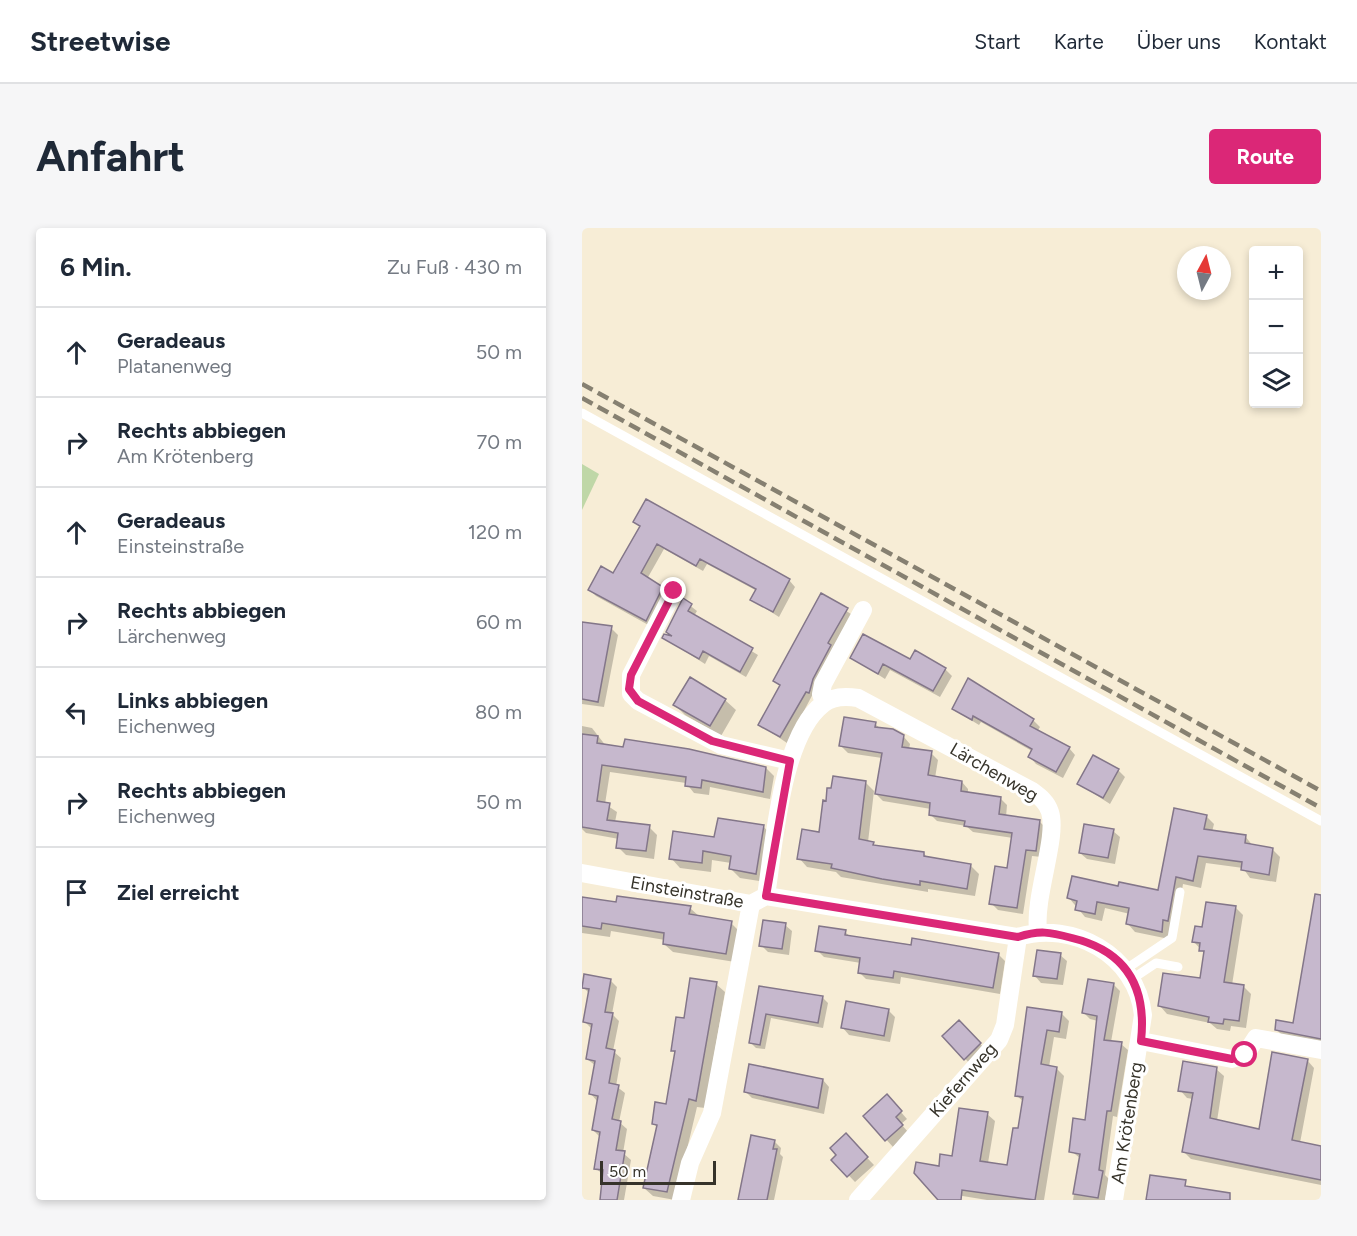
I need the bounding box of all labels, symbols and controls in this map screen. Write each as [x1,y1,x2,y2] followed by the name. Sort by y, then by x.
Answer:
[30,24,170,58] text: Streetwise
[974,29,1021,54] text: Start
[1054,29,1104,54] text: Karte
[1137,29,1221,54] text: Über uns
[1254,29,1327,54] text: Kontakt
[1209,129,1321,184] button: Route
[36,131,185,182] text: Anfahrt
[1177,246,1231,300] north arrow
[1249,246,1303,408] map controls
[1249,246,1303,300] button: +
[60,251,132,283] text: 6 Min.
[387,255,522,279] text: Zu Fuß · 430 m
[1249,300,1303,354] button: −
[117,327,225,354] text: Geradeaus
[60,336,93,369] icon: ahead
[476,340,522,364] text: 50 m
[117,354,232,378] text: Platanenweg
[1249,354,1303,408] button: layers
[117,417,286,444] text: Rechts abbiegen
[60,426,93,459] icon: right
[476,430,522,454] text: 70 m
[117,444,254,468] text: Am Krötenberg
[117,507,225,534] text: Geradeaus
[60,516,93,549] icon: ahead
[468,520,522,544] text: 120 m
[117,534,244,558] text: Einsteinstraße
[660,577,686,603] route end
[117,597,286,624] text: Rechts abbiegen
[60,606,93,639] icon: right
[476,610,522,634] text: 60 m
[117,624,226,648] text: Lärchenweg
[117,687,268,714] text: Links abbiegen
[60,696,93,729] icon: left
[475,700,522,724] text: 80 m
[117,714,216,738] text: Eichenweg
[946,738,1042,806] street label: Lärchenweg
[117,777,286,804] text: Rechts abbiegen
[60,786,93,819] icon: right
[476,790,522,814] text: 50 m
[117,804,216,828] text: Eichenweg
[629,871,745,913] street label: Einsteinstraße
[60,876,93,909] icon: arrive
[117,879,240,906] text: Ziel erreicht
[925,1038,1001,1122] street label: Kiefernweg
[1231,1041,1257,1067] route start
[1107,1060,1147,1186] street label: Am Krötenberg
[600,1158,716,1186] scale bar
[609,1162,646,1181] text: 50 m

